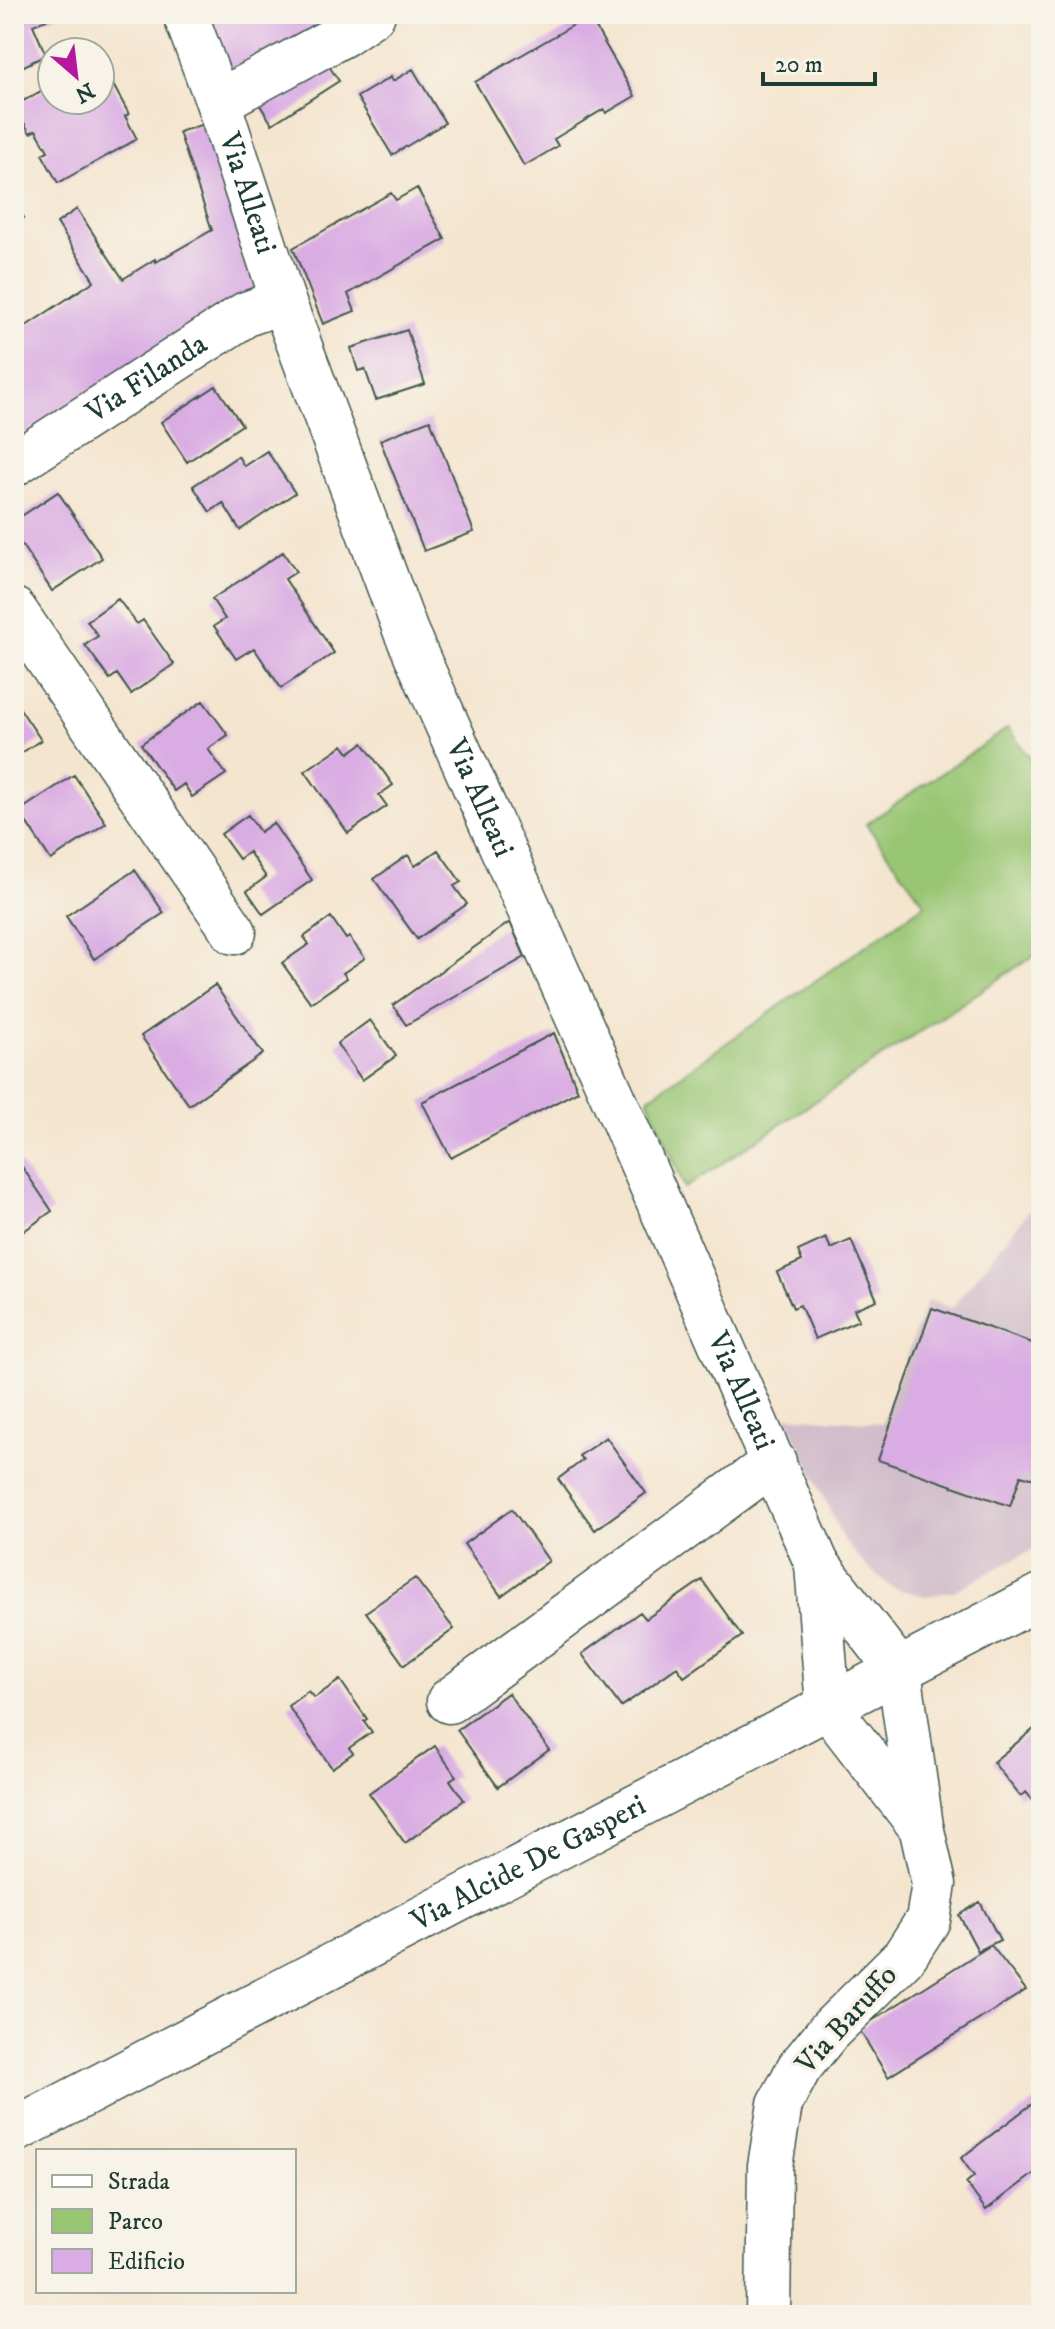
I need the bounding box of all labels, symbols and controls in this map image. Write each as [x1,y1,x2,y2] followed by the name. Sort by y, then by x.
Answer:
[36,36,116,116] north arrow
[763,36,875,86] scale bar
[775,50,823,80] text: 20 m
[70,76,99,108] text: N
[210,127,285,259] street label: Via Alleati
[78,325,214,431] street label: Via Filanda
[437,732,522,863] street label: Via Alleati
[699,1325,783,1456] street label: Via Alleati
[404,1787,652,1940] street label: Via Alcide De Gasperi
[788,1958,906,2083] street label: Via Baruffo
[36,2149,296,2293] legend
[108,2167,170,2197] text: Strada
[108,2207,163,2237] text: Parco
[108,2247,185,2277] text: Edificio

